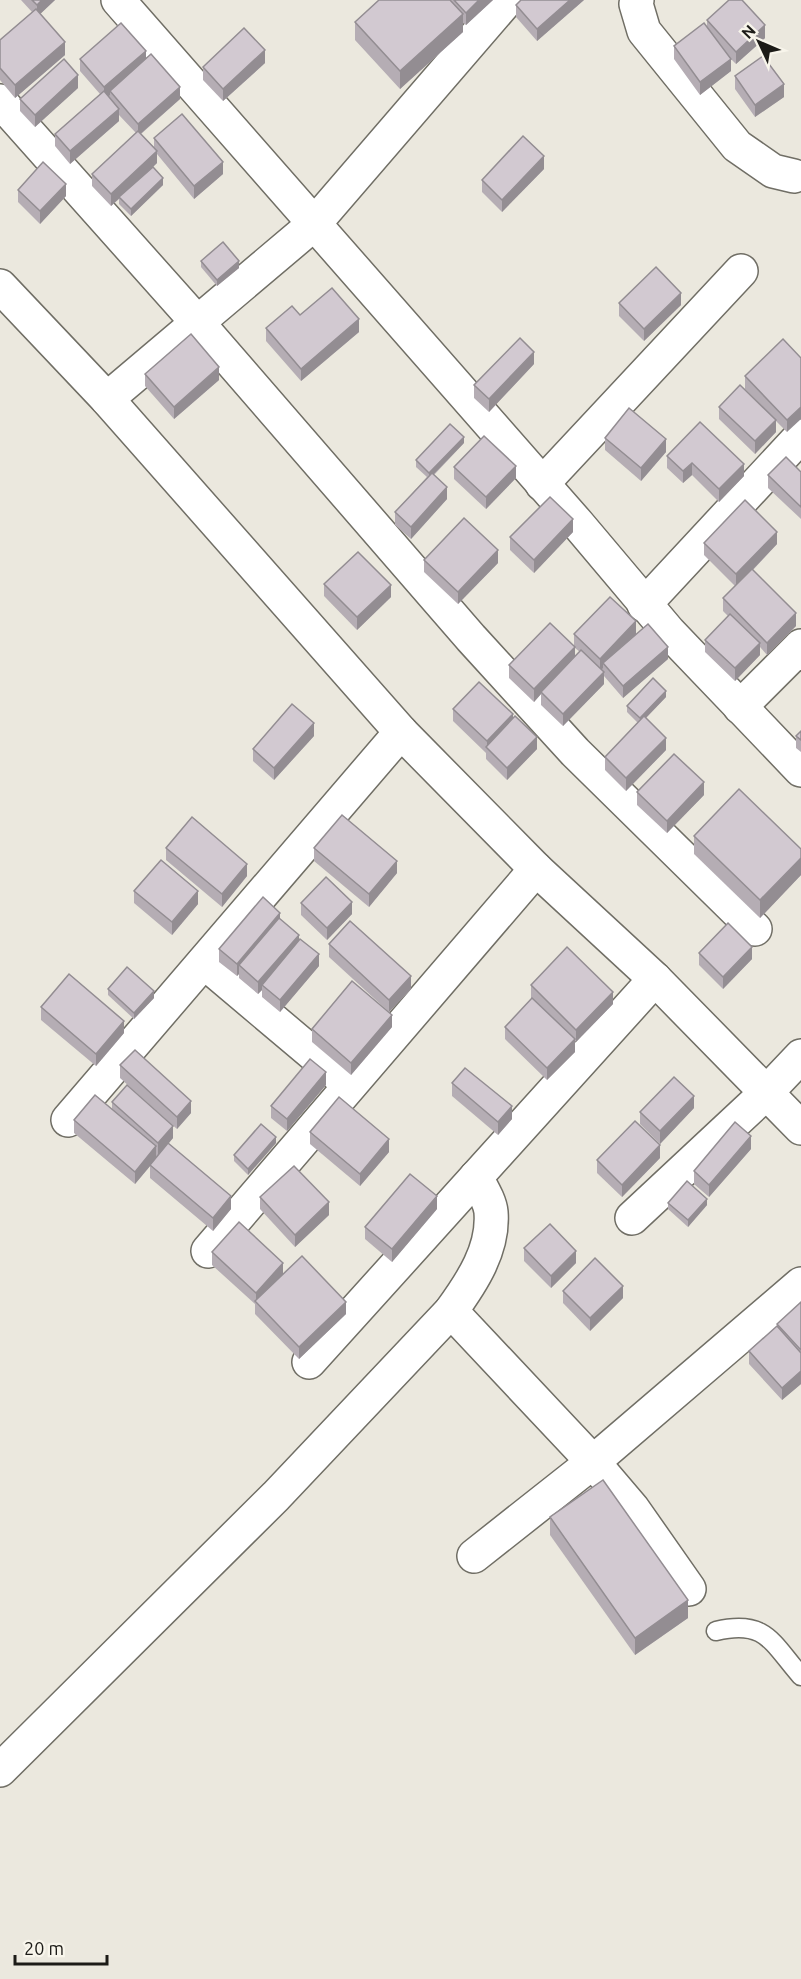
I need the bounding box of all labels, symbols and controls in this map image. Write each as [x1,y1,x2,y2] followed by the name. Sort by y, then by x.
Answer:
[729,12,789,72] north arrow
[738,21,759,42] text: N
[15,1928,106,1966] scale bar
[24,1938,64,1958] text: 20 m

